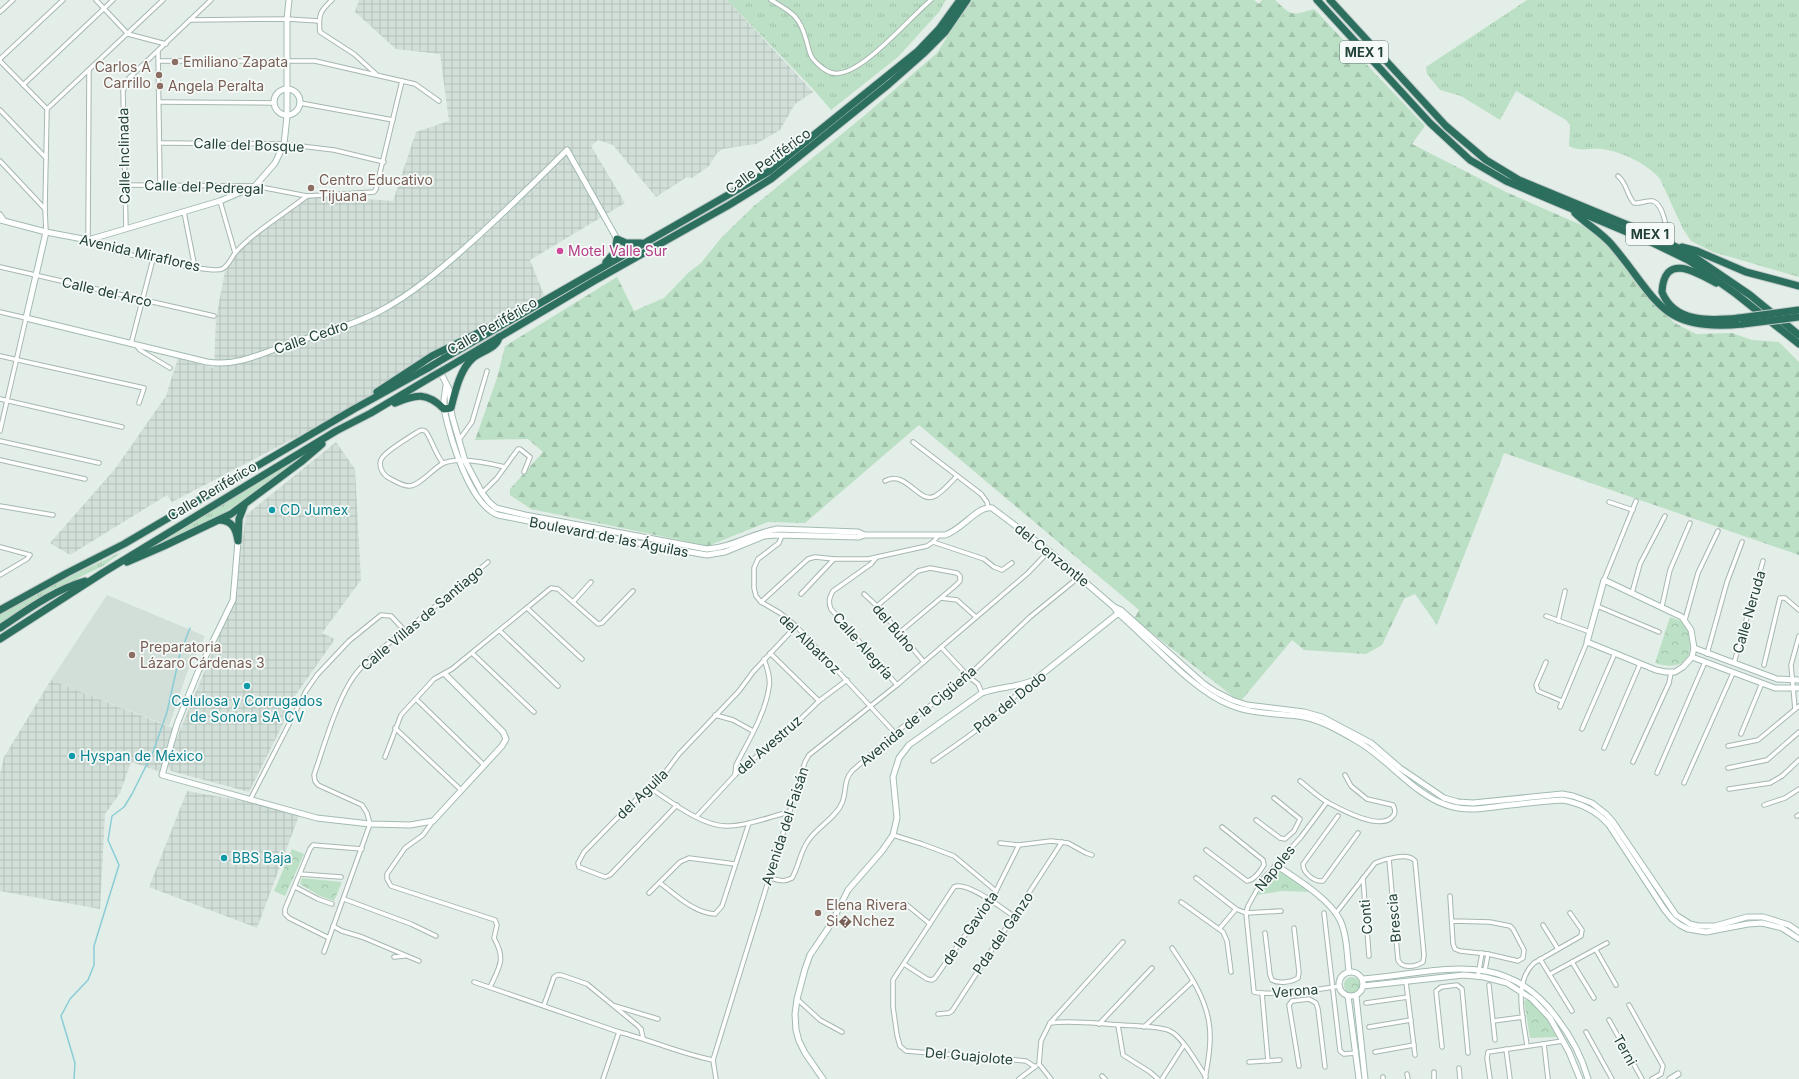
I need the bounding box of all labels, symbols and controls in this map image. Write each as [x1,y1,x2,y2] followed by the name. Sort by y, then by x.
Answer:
[1340,41,1388,63] road number: MEX 1
[183,53,288,70] place label: Emiliano Zapata
[170,57,180,67] marker: Emiliano Zapata
[95,58,151,91] place label: Carlos A Carrillo
[154,70,164,80] marker: Carlos A Carrillo
[168,77,264,94] place label: Angela Peralta
[155,81,165,91] marker: Angela Peralta
[114,108,133,204] street label: Calle Inclinada
[722,124,814,197] street label: Calle Periférico
[193,134,305,155] street label: Calle del Bosque
[319,171,433,204] place label: Centro Educativo Tijuana
[144,176,264,197] street label: Calle del Pedregal
[306,183,316,193] marker: Centro Educativo Tijuana
[1626,223,1674,245] road number: MEX 1
[78,230,202,275] street label: Avenida Miraflores
[568,242,667,259] place label: Motel Valle Sur
[555,246,565,256] marker: Motel Valle Sur
[60,273,154,310] street label: Calle del Arco
[444,293,540,358] street label: Calle Periférico
[271,316,350,357] street label: Calle Cedro
[164,457,259,524] street label: Calle Periférico
[280,501,349,518] place label: CD Jumex
[267,505,277,515] marker: CD Jumex
[528,513,690,560] street label: Boulevard de las Águilas
[1012,519,1093,590] street label: del Cenzontle
[357,561,486,674] street label: Calle Villas de Santiago
[1729,568,1768,655] street label: Calle Neruda
[869,600,920,655] street label: del Búho
[830,609,897,683] street label: Calle Alegría
[776,610,845,677] street label: del Albatroz
[140,638,265,671] place label: Preparatoria Lázaro Cárdenas 3
[127,650,137,660] marker: Preparatoria Lázaro Cárdenas 3
[856,662,980,769] street label: Avenida de la Cigüeña
[970,667,1050,736] street label: Pda del Dodo
[242,681,252,691] marker: Celulosa y Corrugados de Sonora SA CV
[171,692,323,725] place label: Celulosa y Corrugados de Sonora SA CV
[732,711,805,778] street label: del Avestruz
[80,747,203,764] place label: Hyspan de México
[67,751,77,761] marker: Hyspan de México
[612,765,671,822] street label: del Aguila
[757,765,812,887] street label: Avenida del Faisán
[1251,841,1298,894] street label: Napoles
[232,849,292,866] place label: BBS Baja
[219,853,229,863] marker: BBS Baja
[938,888,1001,968] street label: de la Gaviota
[969,888,1036,977] street label: Pda del Ganzo
[1383,893,1404,943] street label: Brescia
[826,896,907,929] place label: Elena Rivera Si�Nchez
[1356,899,1375,935] street label: Conti
[813,908,823,918] marker: Elena Rivera Si�Nchez
[1271,980,1319,1001] street label: Verona
[1610,1031,1641,1068] street label: Terni
[924,1043,1014,1068] street label: Del Guajolote

